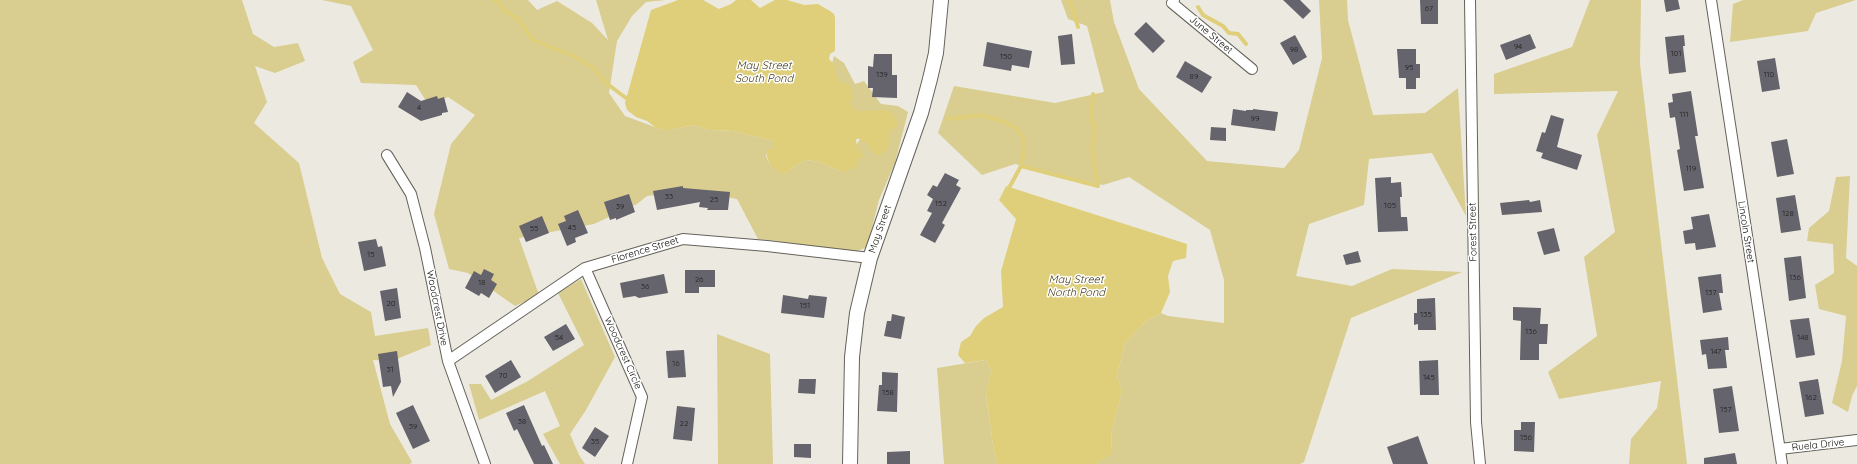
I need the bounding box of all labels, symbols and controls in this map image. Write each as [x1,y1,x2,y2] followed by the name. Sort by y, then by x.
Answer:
[1425,4,1433,14] house number: 67
[1187,13,1235,57] street label: June Street
[1514,42,1522,52] house number: 94
[1290,45,1298,55] house number: 98
[1671,49,1681,59] house number: 101
[1000,52,1012,62] house number: 150
[735,59,793,85] water label: May Street South Pond
[1405,63,1413,73] house number: 95
[876,70,888,80] house number: 139
[1764,70,1774,80] house number: 110
[1190,72,1198,82] house number: 89
[417,103,421,113] house number: 4
[1680,110,1688,120] house number: 111
[1251,114,1259,124] house number: 99
[1686,164,1696,174] house number: 119
[665,192,673,202] house number: 33
[710,195,718,205] house number: 25
[935,199,947,209] house number: 152
[1735,200,1757,264] street label: Lincoln Street
[1384,201,1396,211] house number: 105
[616,202,624,212] house number: 39
[1466,202,1480,262] street label: Forest Street
[866,203,894,255] street label: May Street
[1782,209,1794,219] house number: 128
[568,223,576,233] house number: 45
[530,224,538,234] house number: 55
[610,234,680,266] street label: Florence Street
[367,250,375,260] house number: 15
[424,269,450,347] street label: Woodcrest Drive
[1047,273,1105,299] water label: May Street North Pond
[1789,273,1801,283] house number: 136
[695,275,703,285] house number: 26
[478,278,486,288] house number: 18
[641,282,649,292] house number: 36
[1705,288,1717,298] house number: 137
[386,299,396,309] house number: 20
[800,301,810,311] house number: 151
[1420,310,1432,320] house number: 135
[602,315,644,391] street label: Woodcrest Circle
[1525,327,1537,337] house number: 136
[555,333,563,343] house number: 54
[1797,333,1809,343] house number: 148
[1711,347,1721,357] house number: 147
[672,359,680,369] house number: 16
[386,365,394,375] house number: 31
[499,371,507,381] house number: 70
[1423,373,1435,383] house number: 145
[882,388,894,398] house number: 158
[1805,393,1817,403] house number: 162
[1720,405,1732,415] house number: 157
[518,417,526,427] house number: 38
[680,419,688,429] house number: 22
[409,422,417,432] house number: 39
[1520,433,1532,443] house number: 156
[1791,436,1845,454] street label: Ruela Drive
[591,437,599,447] house number: 35

